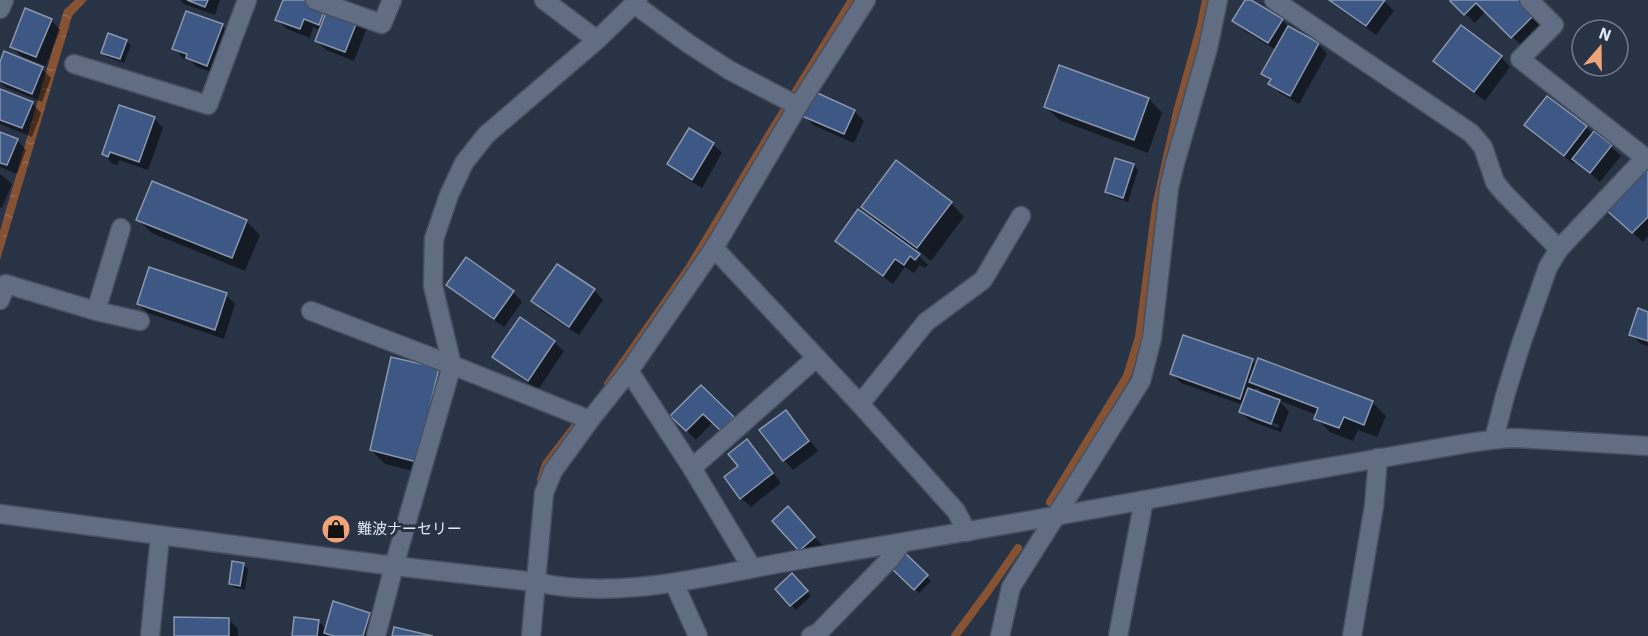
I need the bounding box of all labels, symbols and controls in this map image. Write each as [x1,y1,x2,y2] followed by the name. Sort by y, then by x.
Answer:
[1570,18,1630,78] north arrow
[1596,23,1614,45] text: N
[320,513,352,545] shop icon: 難波ナーセリー
[357,519,462,538] place label: 難波ナーセリー

